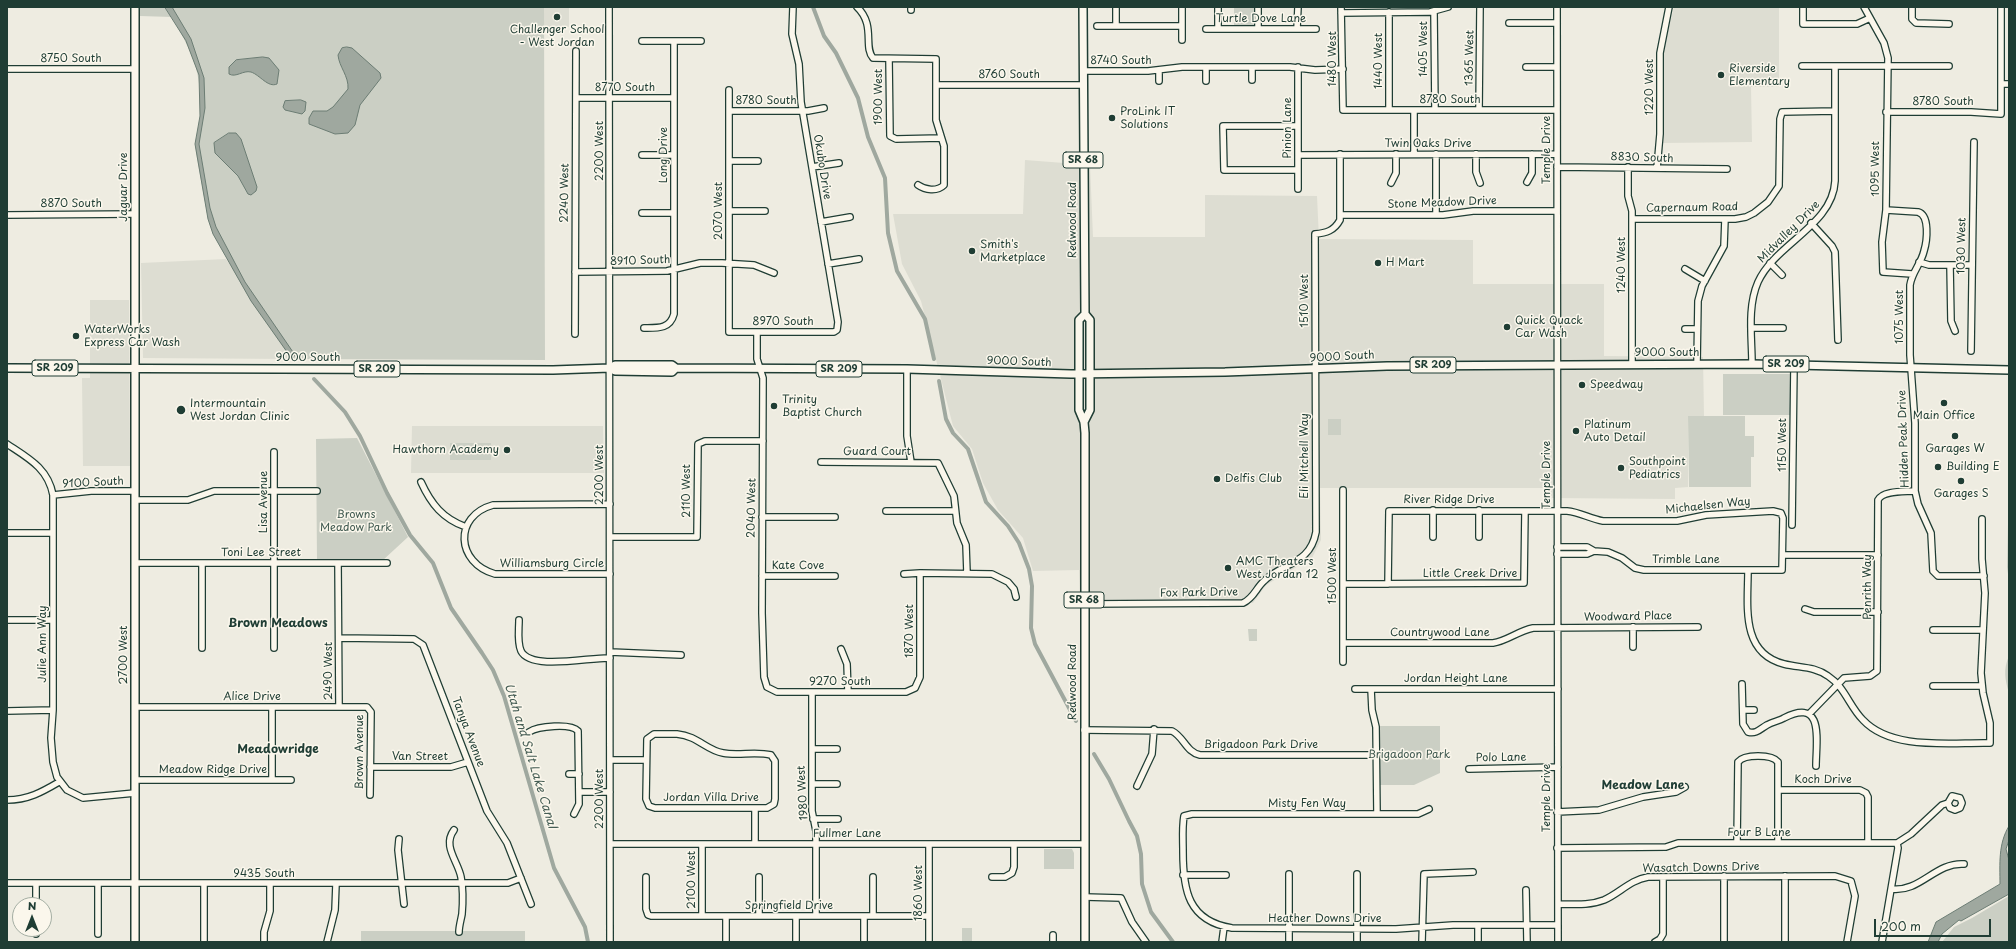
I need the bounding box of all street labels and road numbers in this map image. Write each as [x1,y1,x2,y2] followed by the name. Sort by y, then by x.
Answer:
[1216,12,1306,26] street label: Turtle Dove Lane
[1417,21,1431,77] street label: 1405 West
[1463,30,1477,86] street label: 1365 West
[1326,31,1340,87] street label: 1480 West
[1372,33,1386,89] street label: 1440 West
[40,52,102,66] street label: 8750 South
[1090,54,1152,68] street label: 8740 South
[1643,59,1657,115] street label: 1220 West
[978,68,1040,82] street label: 8760 South
[872,69,886,125] street label: 1900 West
[595,81,655,95] street label: 8770 South
[1419,93,1481,107] street label: 8780 South
[735,94,797,108] street label: 8780 South
[1912,95,1974,109] street label: 8780 South
[1281,97,1295,159] street label: Pinion Lane
[1540,116,1554,184] street label: Temple Drive
[593,121,607,181] street label: 2200 West
[657,127,671,183] street label: Long Drive
[810,133,834,201] street label: Okubo Drive
[1384,137,1472,151] street label: Twin Oaks Drive
[1869,141,1883,197] street label: 1095 West
[1610,150,1674,166] street label: 8830 South
[117,152,131,222] street label: Jaguar Drive
[1063,152,1103,168] road number: SR 68
[558,163,572,223] street label: 2240 West
[712,182,726,240] street label: 2070 West
[1066,182,1080,258] street label: Redwood Road
[1387,194,1497,212] street label: Stone Meadow Drive
[40,197,102,211] street label: 8870 South
[1755,198,1823,266] street label: Midvalley Drive
[1646,201,1738,215] street label: Capernaum Road
[1955,217,1969,275] street label: 1030 West
[1615,237,1629,293] street label: 1240 West
[610,253,670,269] street label: 8910 South
[1298,274,1312,328] street label: 1510 West
[1893,290,1907,344] street label: 1075 West
[752,315,814,329] street label: 8970 South
[1635,346,1699,360] street label: 9000 South
[1309,349,1375,365] street label: 9000 South
[276,351,340,365] street label: 9000 South
[986,354,1052,370] street label: 9000 South
[1763,356,1809,372] road number: SR 209
[1410,357,1456,373] road number: SR 209
[32,360,78,376] road number: SR 209
[354,361,400,377] road number: SR 209
[816,361,862,377] road number: SR 209
[1896,390,1912,488] street label: Hidden Peak Drive
[1298,413,1312,499] street label: Eli Mitchell Way
[1776,418,1790,472] street label: 1150 West
[1540,441,1554,509] street label: Temple Drive
[593,445,607,505] street label: 2200 West
[843,445,911,459] street label: Guard Court
[680,464,694,518] street label: 2110 West
[257,471,271,533] street label: Lisa Avenue
[62,475,124,491] street label: 9100 South
[745,478,759,538] street label: 2040 West
[1403,493,1495,507] street label: River Ridge Drive
[1665,495,1751,517] street label: Michaelsen Way
[221,546,301,560] street label: Toni Lee Street
[1326,548,1340,604] street label: 1500 West
[1652,553,1720,567] street label: Trimble Lane
[1861,554,1875,620] street label: Penrith Way
[500,557,604,571] street label: Williamsburg Circle
[772,559,824,573] street label: Kate Cove
[1423,567,1517,581] street label: Little Creek Drive
[1160,586,1238,600] street label: Fox Park Drive
[1064,592,1104,608] road number: SR 68
[903,604,917,658] street label: 1870 West
[36,605,50,683] street label: Julie Ann Way
[1584,610,1672,624] street label: Woodward Place
[117,626,131,684] street label: 2700 West
[1390,626,1490,640] street label: Countrywood Lane
[322,642,336,700] street label: 2490 West
[1066,644,1080,720] street label: Redwood Road
[1404,672,1508,686] street label: Jordan Height Lane
[809,675,871,689] street label: 9270 South
[223,690,281,704] street label: Alice Drive
[449,695,487,769] street label: Tanya Avenue
[353,714,367,790] street label: Brown Avenue
[1204,738,1318,752] street label: Brigadoon Park Drive
[392,750,448,764] street label: Van Street
[1475,751,1527,765] street label: Polo Lane
[159,763,267,777] street label: Meadow Ridge Drive
[1540,764,1554,832] street label: Temple Drive
[795,765,811,821] street label: 1980 West
[593,769,607,829] street label: 2200 West
[1794,773,1852,787] street label: Koch Drive
[663,791,759,805] street label: Jordan Villa Drive
[1268,797,1346,811] street label: Misty Fen Way
[1727,826,1791,840] street label: Four B Lane
[813,827,881,841] street label: Fullmer Lane
[685,851,699,909] street label: 2100 West
[1642,860,1760,876] street label: Wasatch Downs Drive
[912,865,926,921] street label: 1860 West
[233,867,295,881] street label: 9435 South
[745,899,833,913] street label: Springfield Drive
[1268,912,1382,926] street label: Heather Downs Drive

